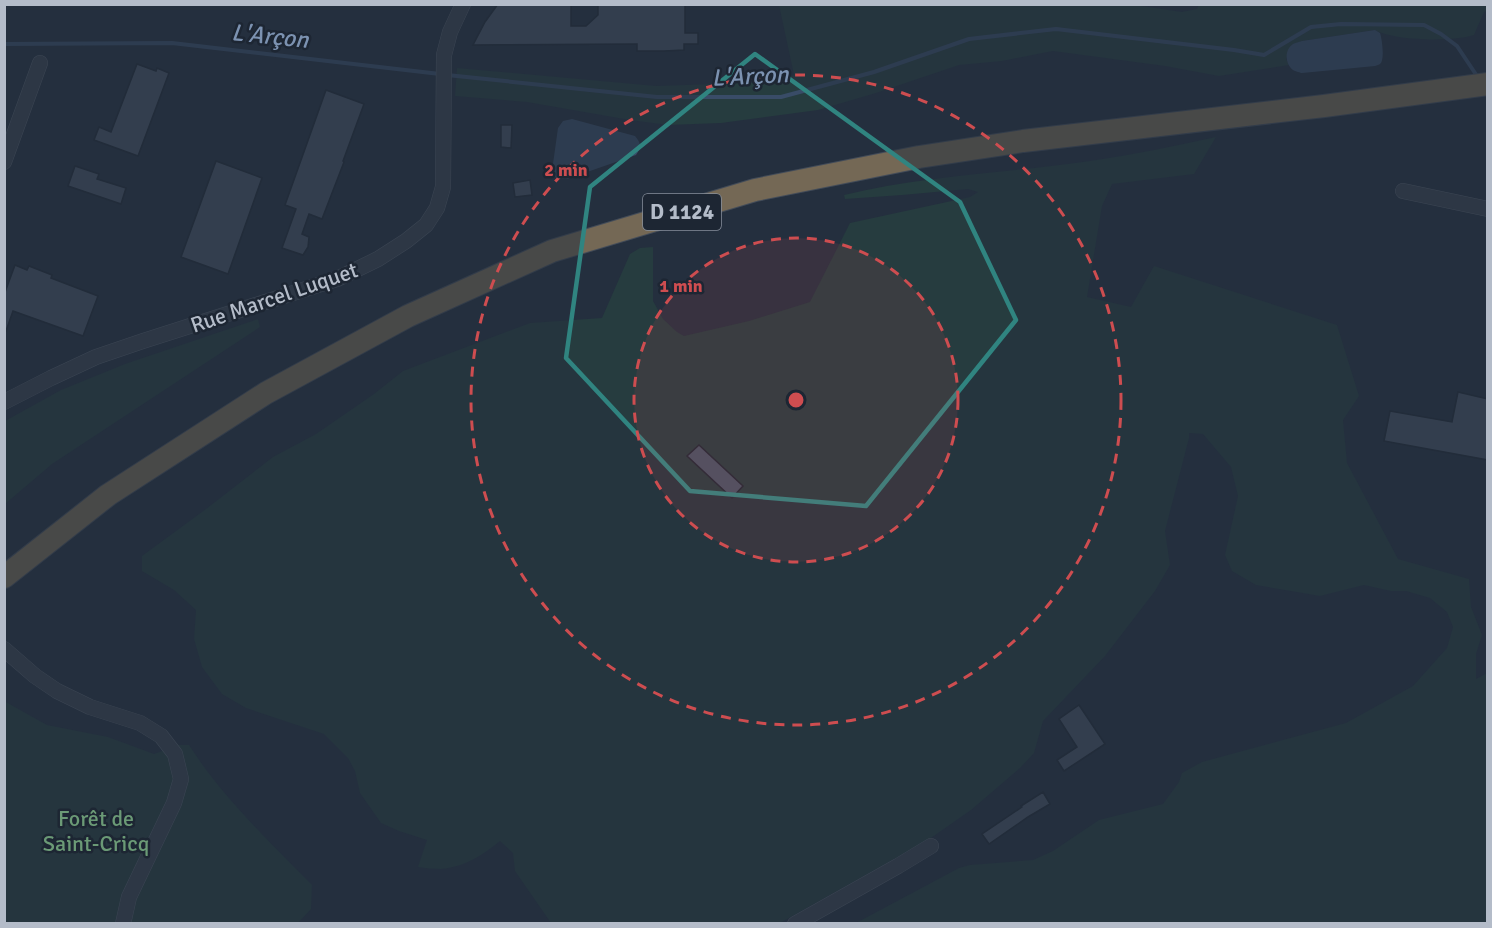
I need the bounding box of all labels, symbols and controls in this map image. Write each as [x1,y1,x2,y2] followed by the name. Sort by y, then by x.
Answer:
[230,17,311,55] water label: L'Arçon
[711,59,790,93] water label: L'Arçon
[544,159,588,181] text: 2 min
[643,194,721,230] road number: D 1124
[187,256,362,339] street label: Rue Marcel Luquet
[659,275,703,297] text: 1 min
[786,390,806,410] centre of rings
[43,805,149,857] park label: Forêt de Saint-Cricq

